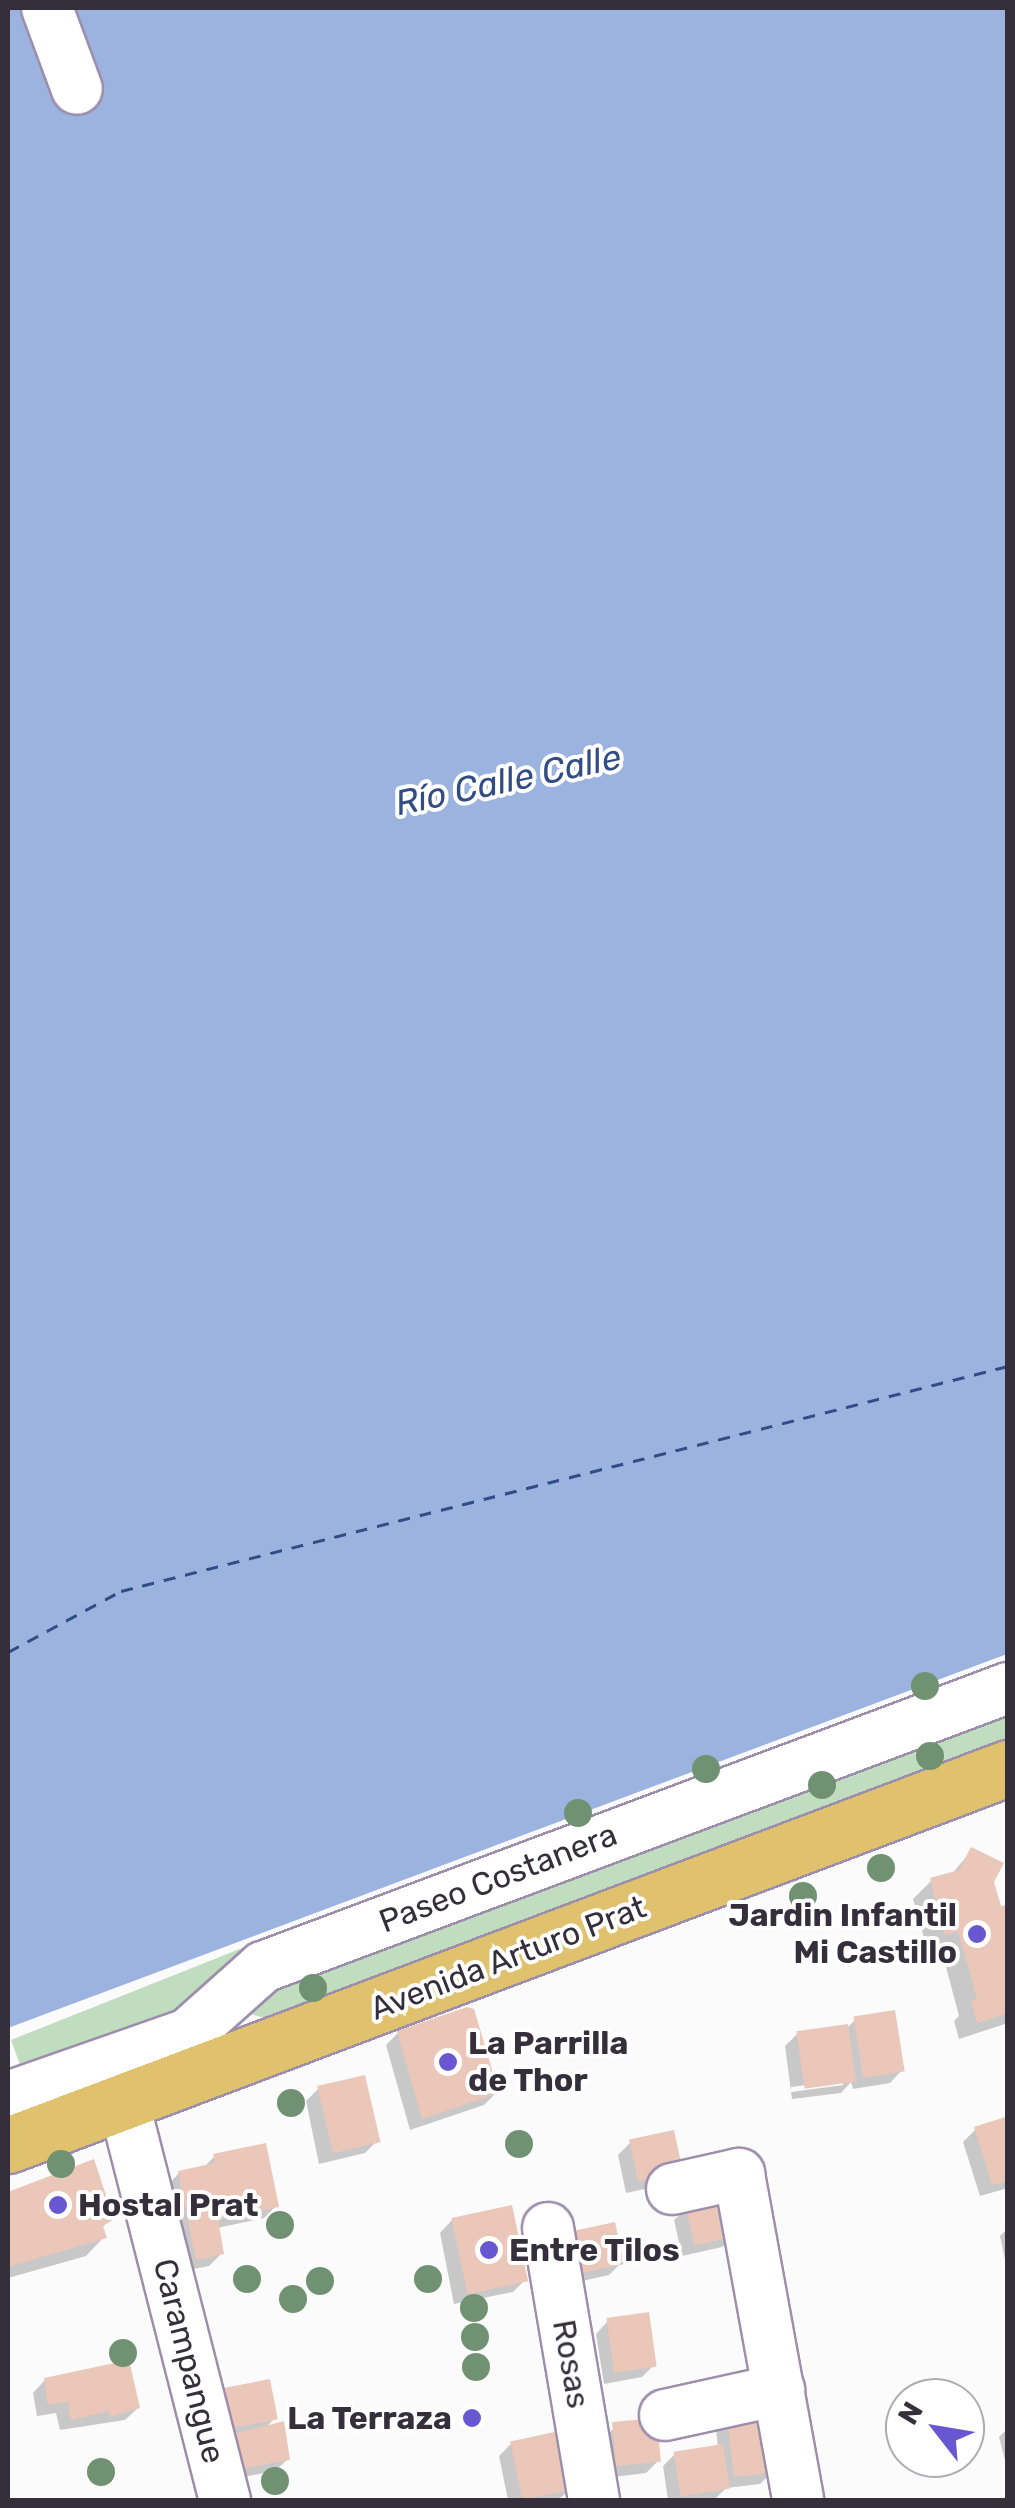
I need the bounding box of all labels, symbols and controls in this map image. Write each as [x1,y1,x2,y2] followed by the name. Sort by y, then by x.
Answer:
[391,736,625,824] water label: Río Calle Calle
[374,1815,622,1941] street label: Paseo Costanera
[364,1888,652,2028] street label: Avenida Arturo Prat
[728,1897,957,1972] place label: Jardin Infantil Mi Castillo
[966,1923,988,1945] marker: Jardin Infantil Mi Castillo
[468,2025,628,2100] place label: La Parrilla de Thor
[437,2051,459,2073] marker: La Parrilla de Thor
[78,2186,258,2224] place label: Hostal Prat
[47,2194,69,2216] marker: Hostal Prat
[509,2231,680,2269] place label: Entre Tilos
[478,2239,500,2261] marker: Entre Tilos
[145,2255,233,2467] street label: Carampangue
[544,2317,598,2411] street label: Rosas
[885,2378,985,2478] north arrow
[891,2396,930,2430] text: N
[287,2399,452,2437] place label: La Terraza
[461,2407,483,2429] marker: La Terraza

